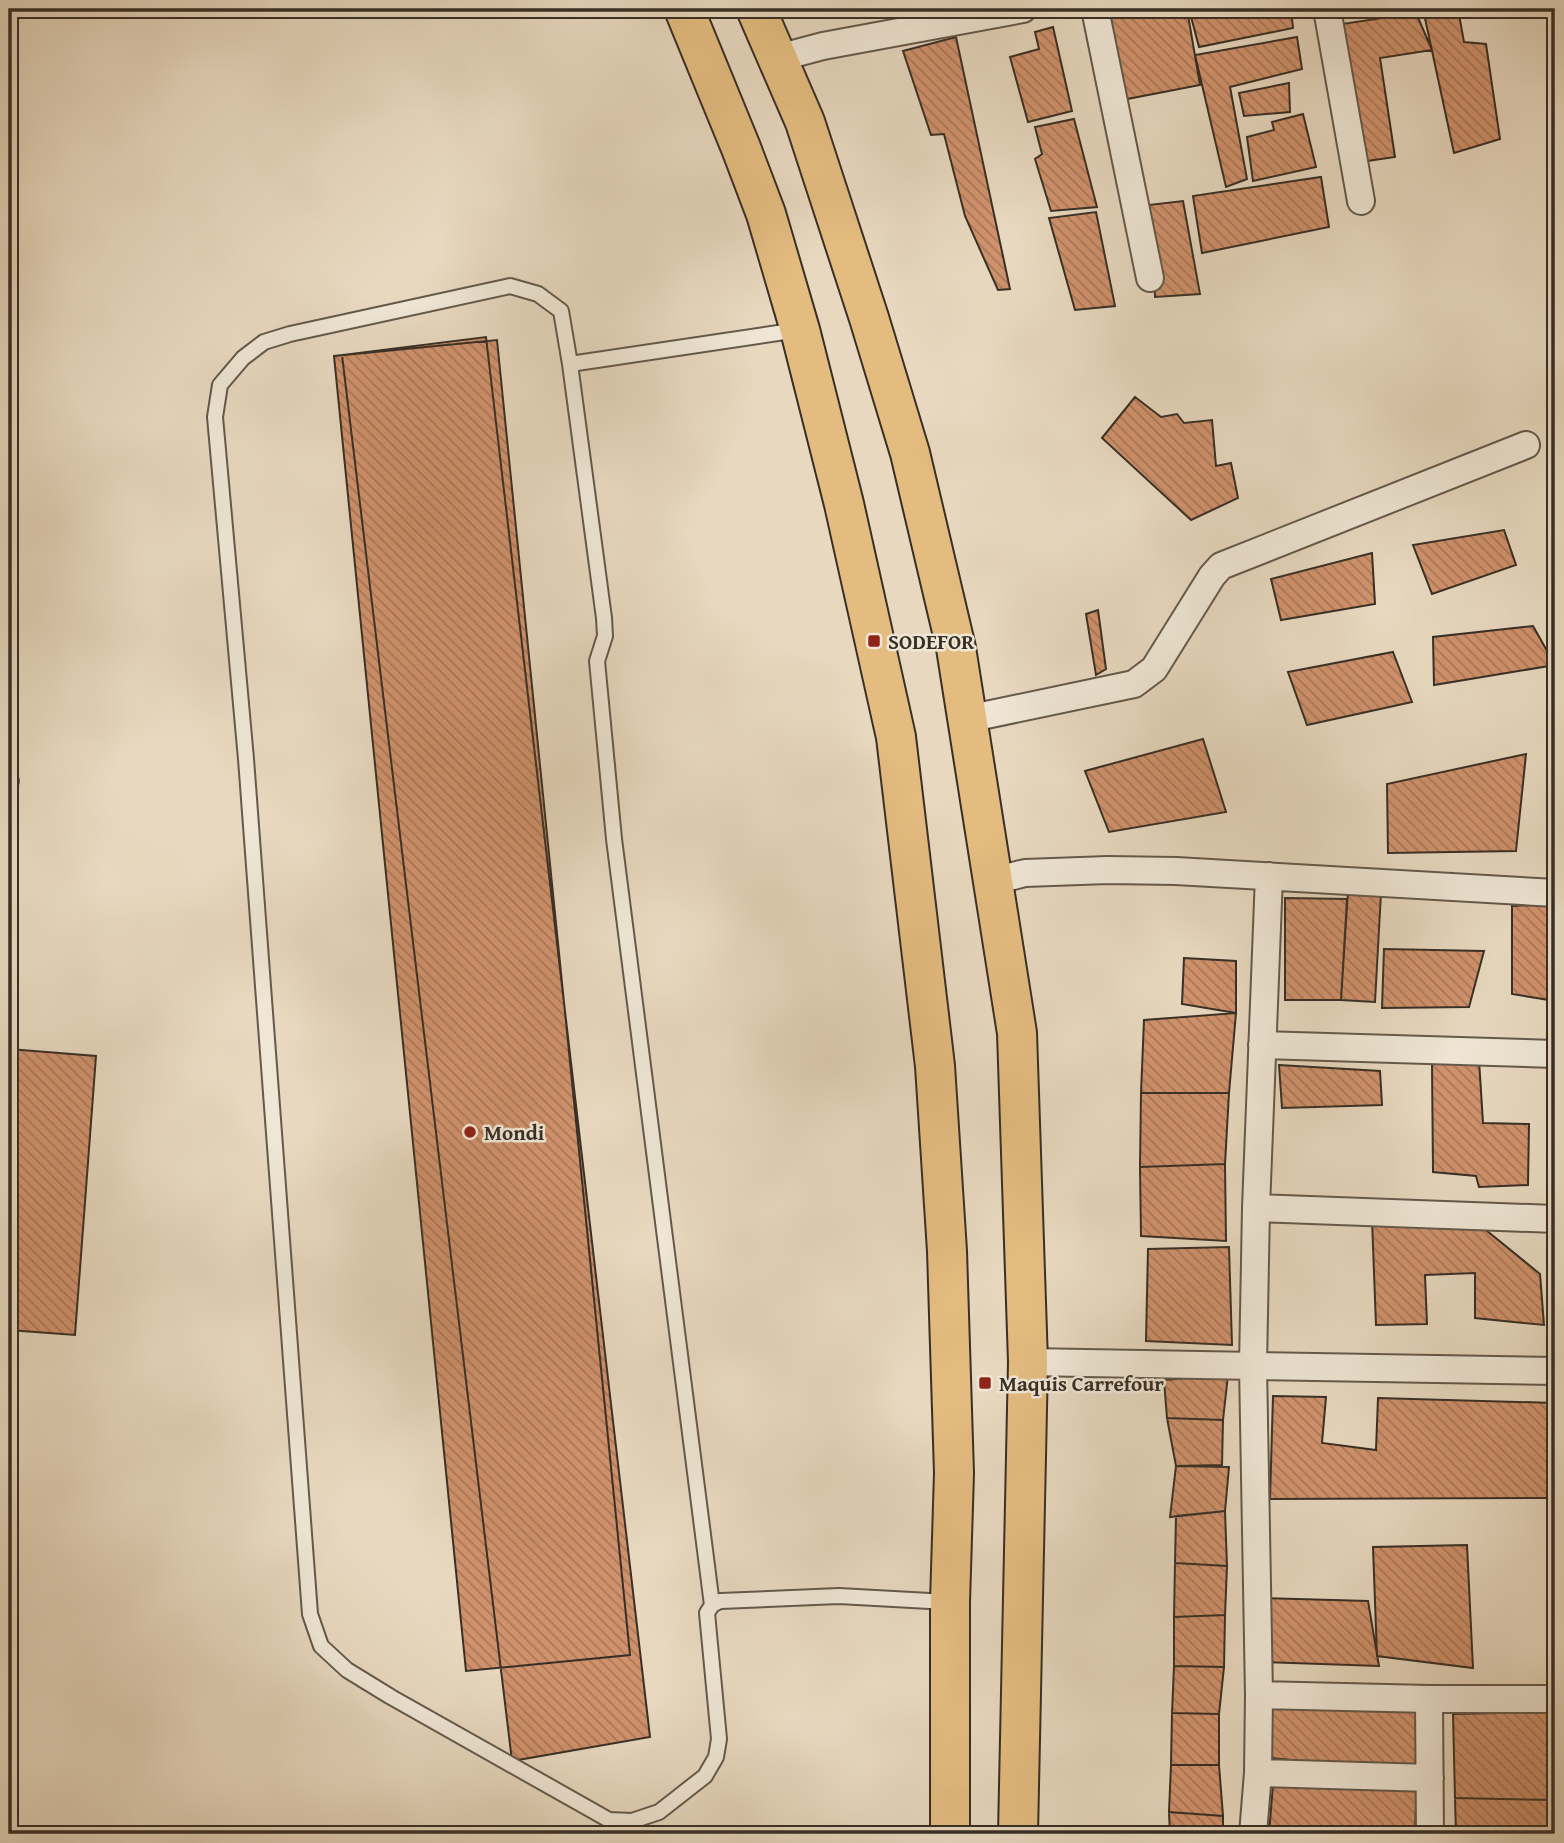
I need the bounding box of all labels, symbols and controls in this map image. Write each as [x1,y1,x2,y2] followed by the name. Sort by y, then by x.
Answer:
[888,626,975,657] place label: SODEFOR
[866,633,882,649] marker: SODEFOR
[484,1117,545,1148] place label: Mondi
[462,1124,478,1140] marker: Mondi
[999,1368,1164,1399] place label: Maquis Carrefour
[977,1375,993,1391] marker: Maquis Carrefour

